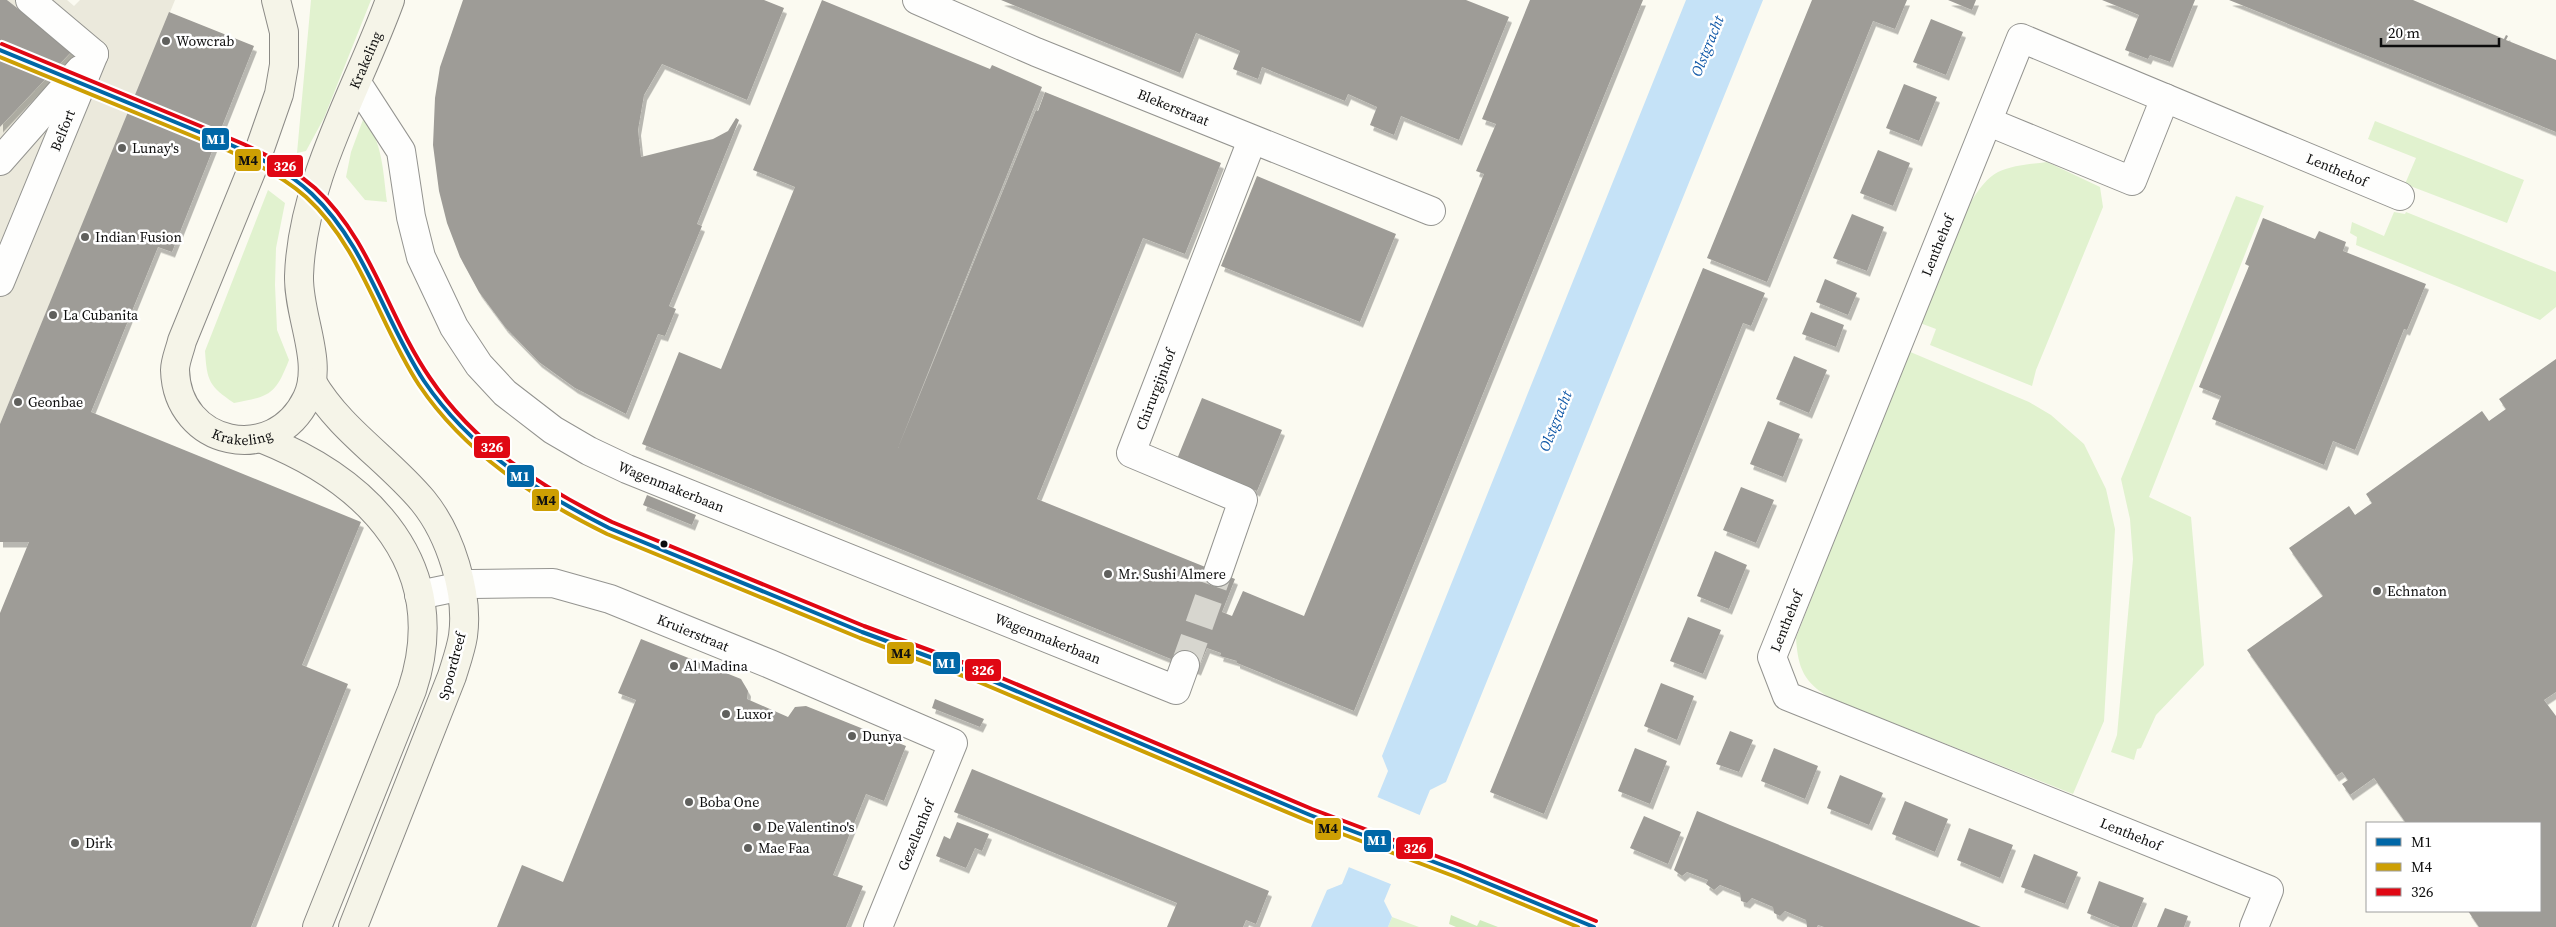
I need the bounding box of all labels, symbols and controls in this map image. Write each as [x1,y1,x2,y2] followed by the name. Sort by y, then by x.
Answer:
[1685,12,1729,79] water label: Olstgracht
[2381,15,2498,47] scale bar
[2388,22,2420,43] text: 20 m
[344,28,387,92] street label: Krakeling
[176,31,234,51] place label: Wowcrab
[160,35,172,47] marker: Wowcrab
[1135,84,1213,131] street label: Blekerstraat
[45,106,80,154] street label: Belfort
[201,127,230,151] line badge: M1
[206,129,226,149] text: M1
[132,138,179,158] place label: Lunay's
[116,142,128,154] marker: Lunay's
[234,148,262,172] line badge: M4
[2303,148,2372,192] street label: Lenthehof
[238,150,258,170] text: M4
[266,154,304,178] line badge: 326
[274,156,297,176] text: 326
[1916,211,1959,279] street label: Lenthehof
[95,227,182,247] place label: Indian Fusion
[79,231,91,243] marker: Indian Fusion
[63,305,139,325] place label: La Cubanita
[47,309,59,321] marker: La Cubanita
[1131,344,1181,433] street label: Chirurgijnhof
[1533,387,1577,454] water label: Olstgracht
[28,392,83,412] place label: Geonbae
[12,396,24,408] marker: Geonbae
[209,424,275,450] street label: Krakeling
[473,435,511,459] line badge: 326
[481,437,504,457] text: 326
[615,456,728,517] street label: Wagenmakerbaan
[506,464,535,488] line badge: M1
[510,466,530,486] text: M1
[531,488,560,512] line badge: M4
[536,490,556,510] text: M4
[659,539,669,549] unlabelled marker
[1118,564,1226,584] place label: Mr. Sushi Almere
[1102,568,1114,580] marker: Mr. Sushi Almere
[2387,581,2447,601] place label: Echnaton
[2371,585,2383,597] marker: Echnaton
[1765,586,1808,655] street label: Lenthehof
[992,608,1104,669] street label: Wagenmakerbaan
[654,609,732,656] street label: Kruierstraat
[433,629,471,702] street label: Spoordreef
[886,641,915,665] line badge: M4
[891,643,911,663] text: M4
[932,651,961,675] line badge: M1
[936,653,956,673] text: M1
[684,656,749,676] place label: Al Madina
[964,658,1002,682] line badge: 326
[668,660,680,672] marker: Al Madina
[972,660,995,680] text: 326
[736,704,773,724] place label: Luxor
[720,708,732,720] marker: Luxor
[862,726,903,746] place label: Dunya
[846,730,858,742] marker: Dunya
[699,792,759,812] place label: Boba One
[893,795,940,874] street label: Gezellenhof
[683,796,695,808] marker: Boba One
[2097,813,2166,856] street label: Lenthehof
[767,817,855,837] place label: De Valentino's
[1314,817,1342,841] line badge: M4
[1318,818,1338,838] text: M4
[751,821,763,833] marker: De Valentino's
[2366,822,2541,912] legend
[1363,829,1392,853] line badge: M1
[1367,830,1387,850] text: M1
[2411,831,2432,852] text: M1
[85,833,113,853] place label: Dirk
[1395,836,1434,860] line badge: 326
[69,837,81,849] marker: Dirk
[758,838,811,858] place label: Mae Faa
[1404,838,1427,858] text: 326
[742,842,754,854] marker: Mae Faa
[2411,856,2433,877] text: M4
[2411,881,2434,902] text: 326

